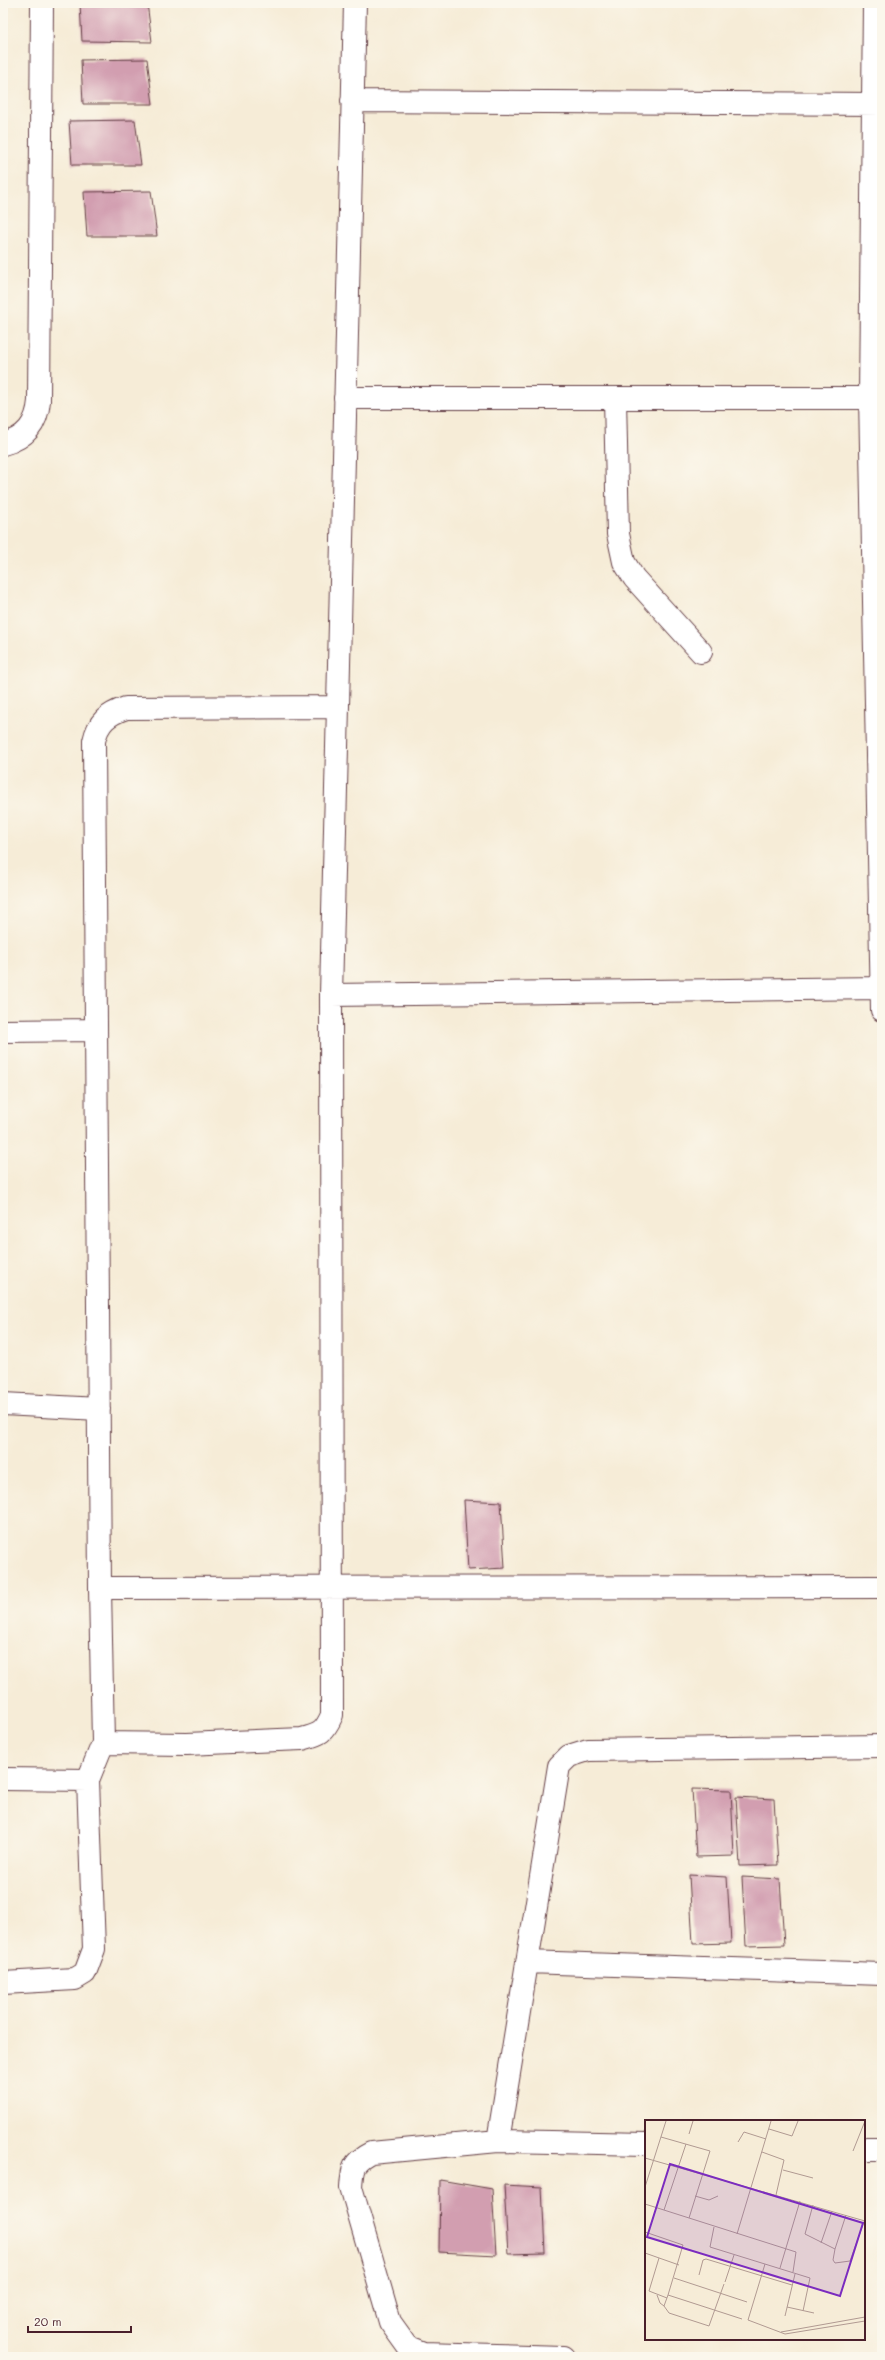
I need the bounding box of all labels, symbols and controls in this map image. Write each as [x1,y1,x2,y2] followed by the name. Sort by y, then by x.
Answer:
[645,2120,865,2340] inset map
[28,2308,131,2334] scale bar
[34,2313,62,2329] text: 20 m

